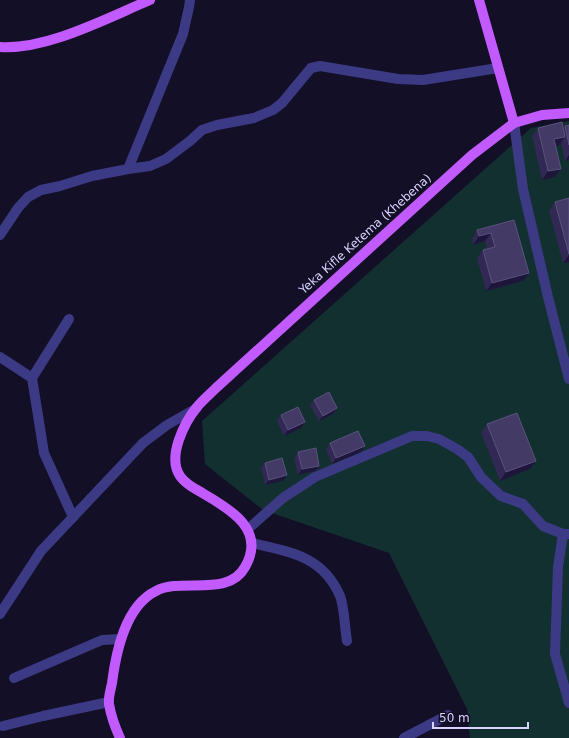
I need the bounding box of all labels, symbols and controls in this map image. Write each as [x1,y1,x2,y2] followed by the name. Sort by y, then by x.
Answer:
[295,171,434,298] street label: Yeka Kifle Ketema (Khebena)
[433,704,528,730] scale bar
[439,711,470,725] text: 50 m

